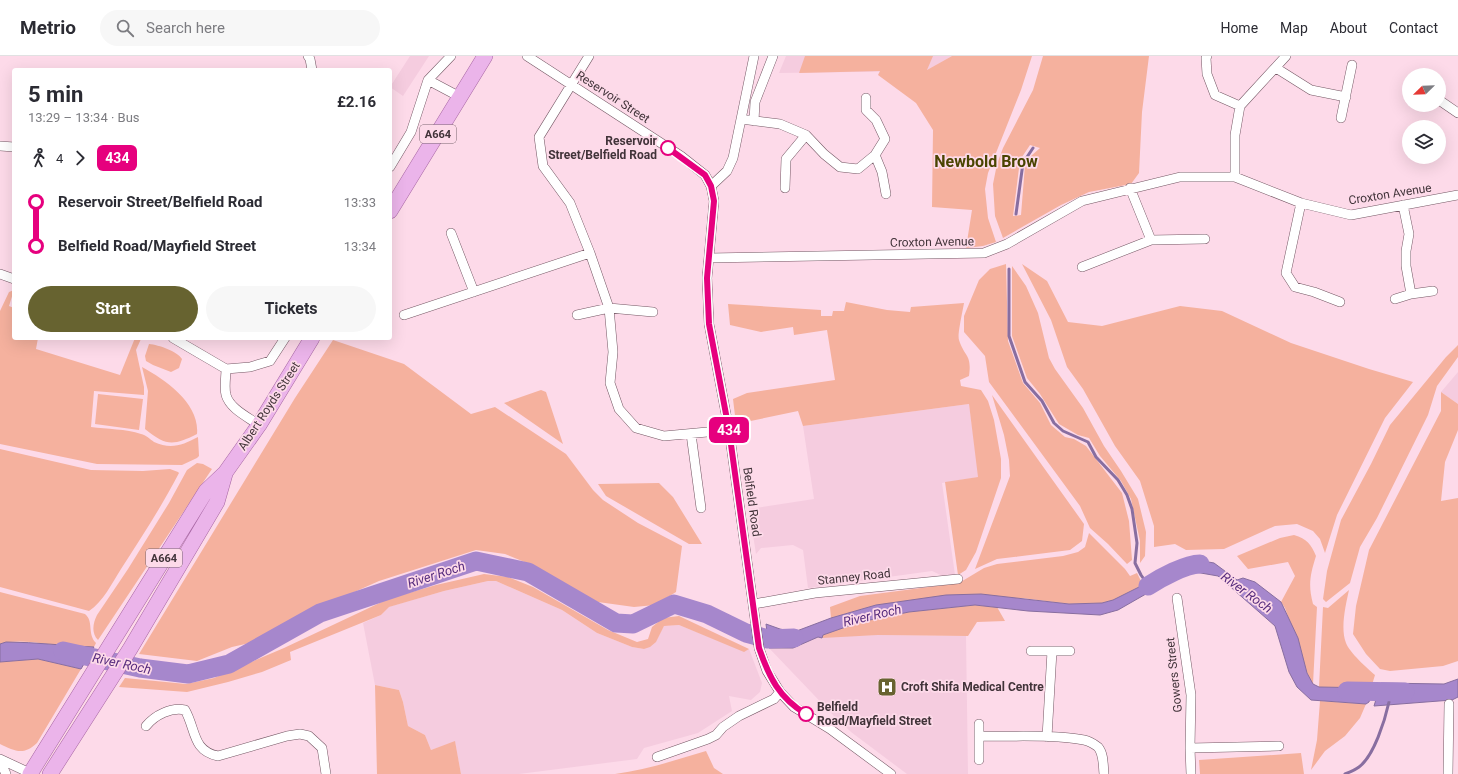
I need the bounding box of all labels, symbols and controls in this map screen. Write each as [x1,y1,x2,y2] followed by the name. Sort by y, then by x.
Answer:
[100,10,380,46] search box
[20,16,76,39] text: Metrio
[114,17,136,39] icon: search
[146,19,225,37] text: Search here
[1220,20,1258,36] text: Home
[1280,20,1308,36] text: Map
[1330,20,1367,36] text: About
[1389,20,1438,36] text: Contact
[574,68,652,126] street label: Reservoir Street
[1402,68,1446,112] north arrow
[1402,68,1446,164] map controls
[28,82,83,107] text: 5 min
[337,93,376,111] text: £2.16
[28,110,140,125] text: 13:29 – 13:34 · Bus
[1402,120,1446,164] button: layers
[420,125,456,143] road number: A664
[548,134,658,162] place label: Reservoir Street/Belfield Road
[660,140,676,156] marker: Reservoir Street/Belfield Road
[28,147,50,169] icon: walk
[69,147,91,169] icon: forward
[105,150,129,166] text: 434
[56,151,63,166] text: 4
[934,152,1038,171] district label: Newbold Brow
[1347,181,1433,207] street label: Croxton Avenue
[58,193,262,211] text: Reservoir Street/Belfield Road
[344,195,376,210] text: 13:33
[890,234,974,250] street label: Croxton Avenue
[58,237,256,255] text: Belfield Road/Mayfield Street
[344,239,376,254] text: 13:34
[28,286,198,332] button: Start
[206,286,376,332] button: Tickets
[235,359,303,453] street label: Albert Royds Street
[706,417,752,443] line badge: 434
[717,422,741,438] text: 434
[740,466,764,538] street label: Belfield Road
[146,549,182,567] road number: A664
[406,558,467,591] water label: River Roch
[817,566,891,588] street label: Stanney Road
[1218,569,1275,616] water label: River Roch
[841,601,903,629] water label: River Roch
[1163,637,1185,713] street label: Gowers Street
[91,650,153,677] water label: River Roch
[876,676,898,698] hospital icon: Croft Shifa Medical Centre
[901,680,1044,694] place label: Croft Shifa Medical Centre
[817,700,931,728] place label: Belfield Road/Mayfield Street
[798,706,814,722] marker: Belfield Road/Mayfield Street

